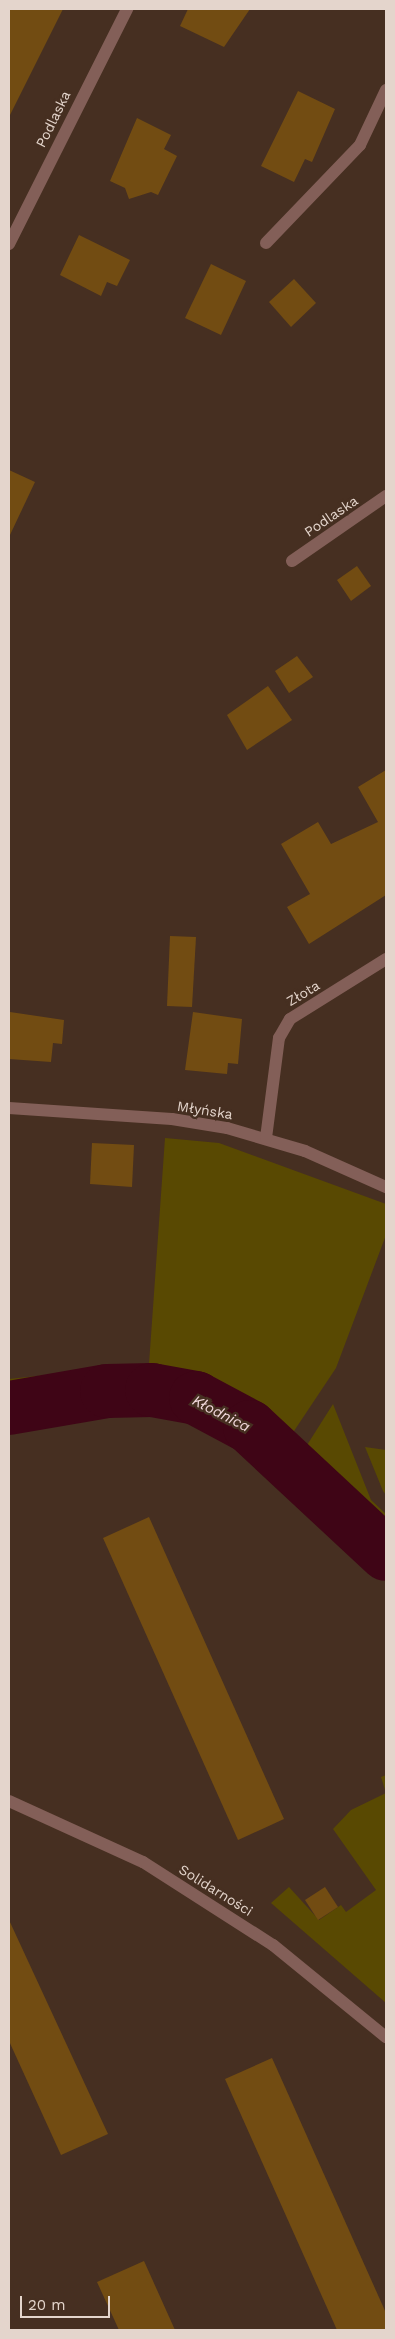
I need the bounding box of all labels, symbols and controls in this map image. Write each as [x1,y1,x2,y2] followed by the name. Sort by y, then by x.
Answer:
[32,88,74,150] street label: Podlaska
[301,492,361,540] street label: Podlaska
[283,977,323,1009] street label: Złota
[176,1097,234,1123] street label: Młyńska
[189,1392,253,1436] water label: Kłodnica
[176,1861,256,1919] street label: Solidarności
[22,2286,112,2318] scale bar
[28,2296,66,2314] text: 20 m

